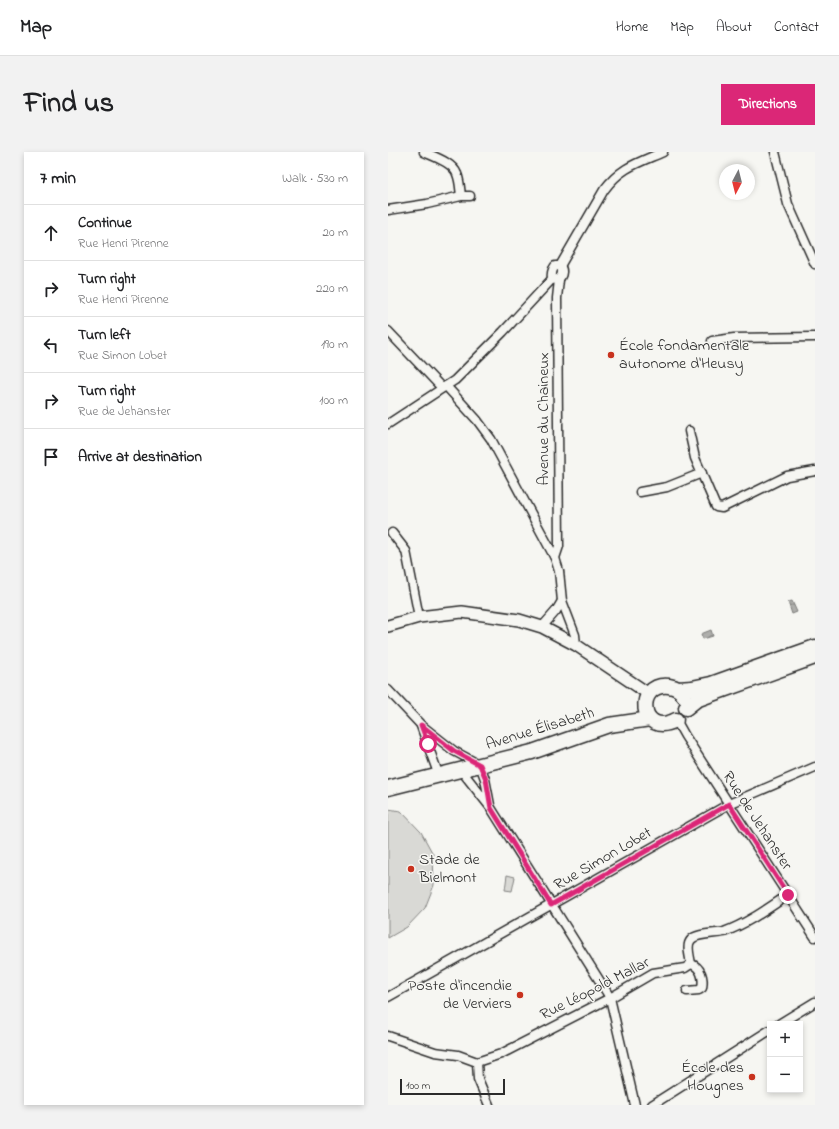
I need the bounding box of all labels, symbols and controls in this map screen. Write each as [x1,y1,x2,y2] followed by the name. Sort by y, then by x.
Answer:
[20,14,52,41] text: Map
[616,17,648,38] text: Home
[670,17,694,38] text: Map
[716,17,752,38] text: About
[774,17,819,38] text: Contact
[24,84,114,125] text: Find us
[721,84,815,125] button: Directions
[719,164,755,200] north arrow
[40,166,76,191] text: 7 min
[282,169,348,188] text: Walk · 530 m
[78,212,132,234] text: Continue
[40,222,62,244] icon: ahead
[323,223,348,242] text: 20 m
[78,234,169,253] text: Rue Henri Pirenne
[78,268,136,290] text: Turn right
[40,278,62,300] icon: right
[316,279,348,298] text: 220 m
[78,290,169,309] text: Rue Henri Pirenne
[78,324,131,346] text: Turn left
[40,334,62,356] icon: left
[619,334,750,376] place label: École fondamentale autonome d'Heusy
[321,335,348,354] text: 190 m
[78,346,167,365] text: Rue Simon Lobet
[606,350,616,360] marker: École fondamentale autonome d'Heusy
[532,352,556,486] street label: Avenue du Chaineux
[78,380,136,402] text: Turn right
[40,390,62,412] icon: right
[319,391,348,410] text: 100 m
[78,402,171,421] text: Rue de Jehanster
[40,446,62,468] icon: arrive
[78,446,202,468] text: Arrive at destination
[483,701,597,757] street label: Avenue Élisabeth
[419,735,437,753] route start
[716,767,798,875] street label: Rue de Jehanster
[550,821,657,897] street label: Rue Simon Lobet
[418,848,480,890] place label: Stade de Bielmont
[406,864,416,874] marker: Stade de Bielmont
[779,886,797,904] route end
[536,951,654,1027] street label: Rue Léopold Mallar
[408,974,513,1016] place label: Poste d'incendie de Verviers
[515,990,525,1000] marker: Poste d'incendie de Verviers
[767,1021,803,1093] map controls
[767,1021,803,1057] button: +
[681,1056,744,1098] place label: École des Hougnes
[767,1057,803,1093] button: −
[747,1072,757,1082] marker: École des Hougnes
[400,1077,505,1096] scale bar
[406,1078,430,1094] text: 100 m

